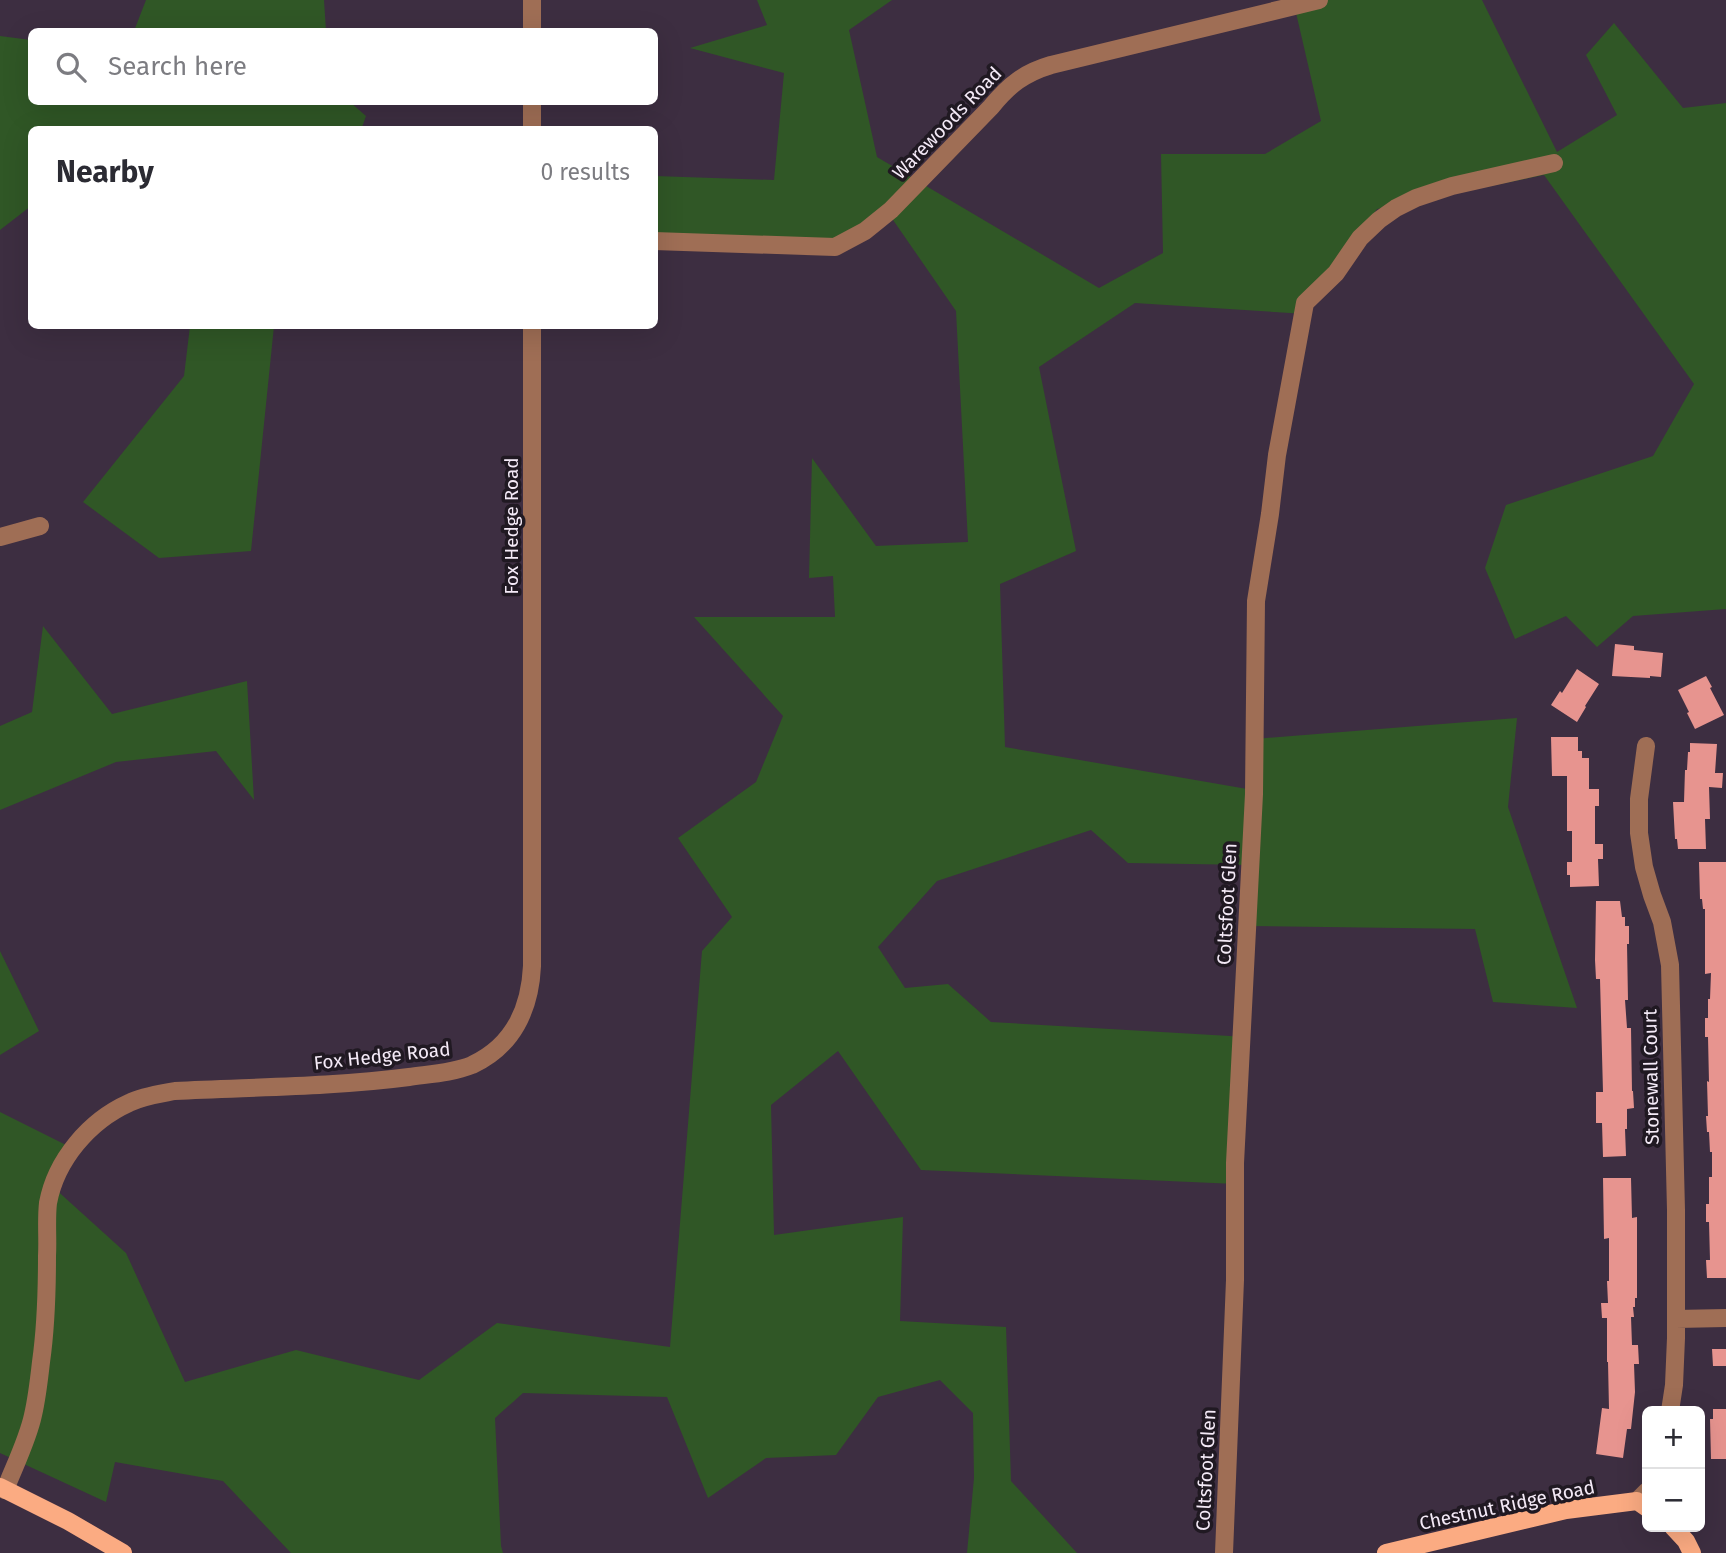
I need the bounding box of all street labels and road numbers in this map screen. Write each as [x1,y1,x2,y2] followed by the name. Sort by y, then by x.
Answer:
[888,62,1006,184] street label: Warewoods Road
[500,457,523,595] street label: Fox Hedge Road
[1212,843,1242,965] street label: Coltsfoot Glen
[1638,1009,1664,1145] street label: Stonewall Court
[313,1037,451,1075] street label: Fox Hedge Road
[1191,1409,1221,1531] street label: Coltsfoot Glen
[1417,1475,1597,1535] street label: Chestnut Ridge Road

